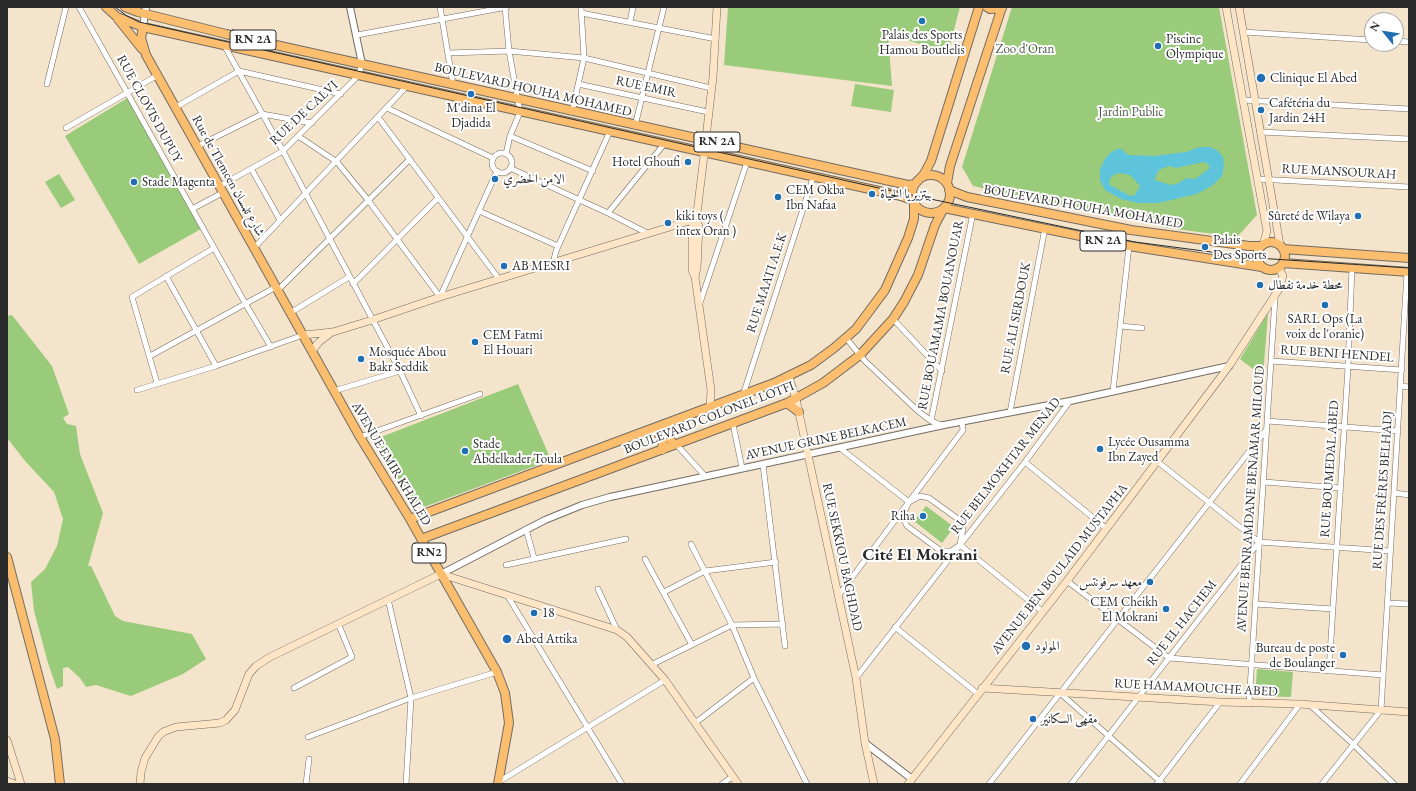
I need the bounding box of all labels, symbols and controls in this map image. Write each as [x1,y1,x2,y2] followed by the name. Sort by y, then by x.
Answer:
[1364,12,1404,52] north arrow
[917,16,927,26] marker: Palais des Sports Hamou Boutlelis
[1366,19,1383,34] text: N
[879,27,965,58] place label: Palais des Sports Hamou Boutlelis
[230,30,276,50] road number: RN 2A
[1166,31,1223,62] place label: Piscine Olympique
[996,41,1054,57] park label: Zoo d'Oran
[1153,41,1163,51] marker: Piscine Olympique
[113,52,185,166] street label: RUE CLOVIS DUPUY
[433,60,633,120] street label: BOULEVARD HOUHA MOHAMED
[1270,70,1357,86] place label: Clinique El Abed
[1255,72,1267,84] marker: Clinique El Abed
[614,73,678,101] street label: RUE EMIR
[267,77,341,149] street label: RUE DE CALVI
[466,89,476,99] marker: M'dina El Djadida
[1269,95,1330,126] place label: Cafétéria du Jardin 24H
[446,100,496,131] place label: M'dina El Djadida
[1098,104,1164,120] park label: Jardin Public
[1256,105,1266,115] marker: Cafétéria du Jardin 24H
[188,113,268,239] street label: Rue de Tlemcen شارع تلمسان
[694,132,740,152] road number: RN 2A
[612,154,680,170] place label: Hotel Ghoufi
[683,157,693,167] marker: Hotel Ghoufi
[1281,161,1397,183] street label: RUE MANSOURAH
[503,171,565,187] place label: الامن الحضري
[142,174,215,190] place label: Stade Magenta
[490,174,500,184] marker: الامن الحضري
[129,177,139,187] marker: Stade Magenta
[786,182,845,213] place label: CEM Okba Ibn Nafaa
[982,182,1184,232] street label: BOULEVARD HOUHA MOHAMED
[880,186,931,202] place label: بيتزيريا الحياة
[867,189,877,199] marker: بيتزيريا الحياة
[773,192,783,202] marker: CEM Okba Ibn Nafaa
[676,208,736,239] place label: kiki toys ( intex Oran )
[1268,208,1350,224] place label: Sûreté de Wilaya
[1353,211,1363,221] marker: Sûreté de Wilaya
[663,218,673,228] marker: kiki toys ( intex Oran )
[915,219,967,411] street label: RUE BOUAMAMA BOUANOUAR
[743,231,791,335] street label: RUE MAATI A.E.K
[1080,231,1126,251] road number: RN 2A
[1213,232,1267,263] place label: Palais Des Sports
[1200,242,1210,252] marker: Palais Des Sports
[512,258,570,274] place label: AB MESRI
[499,261,509,271] marker: AB MESRI
[998,261,1034,375] street label: RUE ALI SERDOUK
[1268,277,1343,293] place label: محطة خدمة نفطال
[1255,280,1265,290] marker: محطة خدمة نفطال
[1320,300,1330,310] marker: SARL Ops (La voix de l'oranie)
[1286,311,1364,342] place label: SARL Ops (La voix de l'oranie)
[483,327,543,358] place label: CEM Fatmi El Houari
[470,337,480,347] marker: CEM Fatmi El Houari
[1280,342,1394,366] street label: RUE BENI HENDEL
[369,344,446,375] place label: Mosquée Abou Bakr Seddik
[356,354,366,364] marker: Mosquée Abou Bakr Seddik
[1234,365,1268,633] street label: AVENUE BENRAMDANE BENAMAR MILOUD
[622,378,796,458] street label: BOULEVARD COLONEL LOTFI
[948,395,1064,537] street label: RUE BELMOKHTAR MENAD
[348,399,434,529] street label: AVENUE EMIR KHALED
[1317,400,1343,538] street label: RUE BOUMEDAL ABED
[1370,410,1396,570] street label: RUE DES FRÈRES BELHADJ
[744,414,908,464] street label: AVENUE GRINE BELKACEM
[1108,434,1190,465] place label: Lycée Ousamma Ibn Zayed
[473,436,562,467] place label: Stade Abdelkader Toula
[1095,444,1105,454] marker: Lycée Ousamma Ibn Zayed
[460,446,470,456] marker: Stade Abdelkader Toula
[989,481,1131,657] street label: AVENUE BEN BOULAID MUSTAPHA
[819,482,865,632] street label: RUE SEKKIOU BAGHDAD
[891,508,915,524] place label: Riha
[918,511,928,521] marker: Riha
[412,543,446,563] road number: RN2
[862,545,978,565] district label: Cité El Mokrani
[1079,574,1142,590] place label: معهد سرفونتس
[1144,577,1220,669] street label: RUE EL HACHEM
[1145,577,1155,587] marker: معهد سرفونتس
[1090,594,1158,625] place label: CEM Cheikh El Mokrani
[1161,604,1171,614] marker: CEM Cheikh El Mokrani
[542,605,554,621] place label: 18
[529,608,539,618] marker: 18
[516,631,577,647] place label: Abed Attika
[501,633,513,645] marker: Abed Attika
[1035,638,1060,654] place label: المولود
[1020,640,1032,652] marker: المولود
[1256,640,1335,671] place label: Bureau de poste de Boulanger
[1338,650,1348,660] marker: Bureau de poste de Boulanger
[1114,676,1278,700] street label: RUE HAMAMOUCHE ABED
[1041,711,1098,727] place label: مقهى السكانير
[1028,714,1038,724] marker: مقهى السكانير

